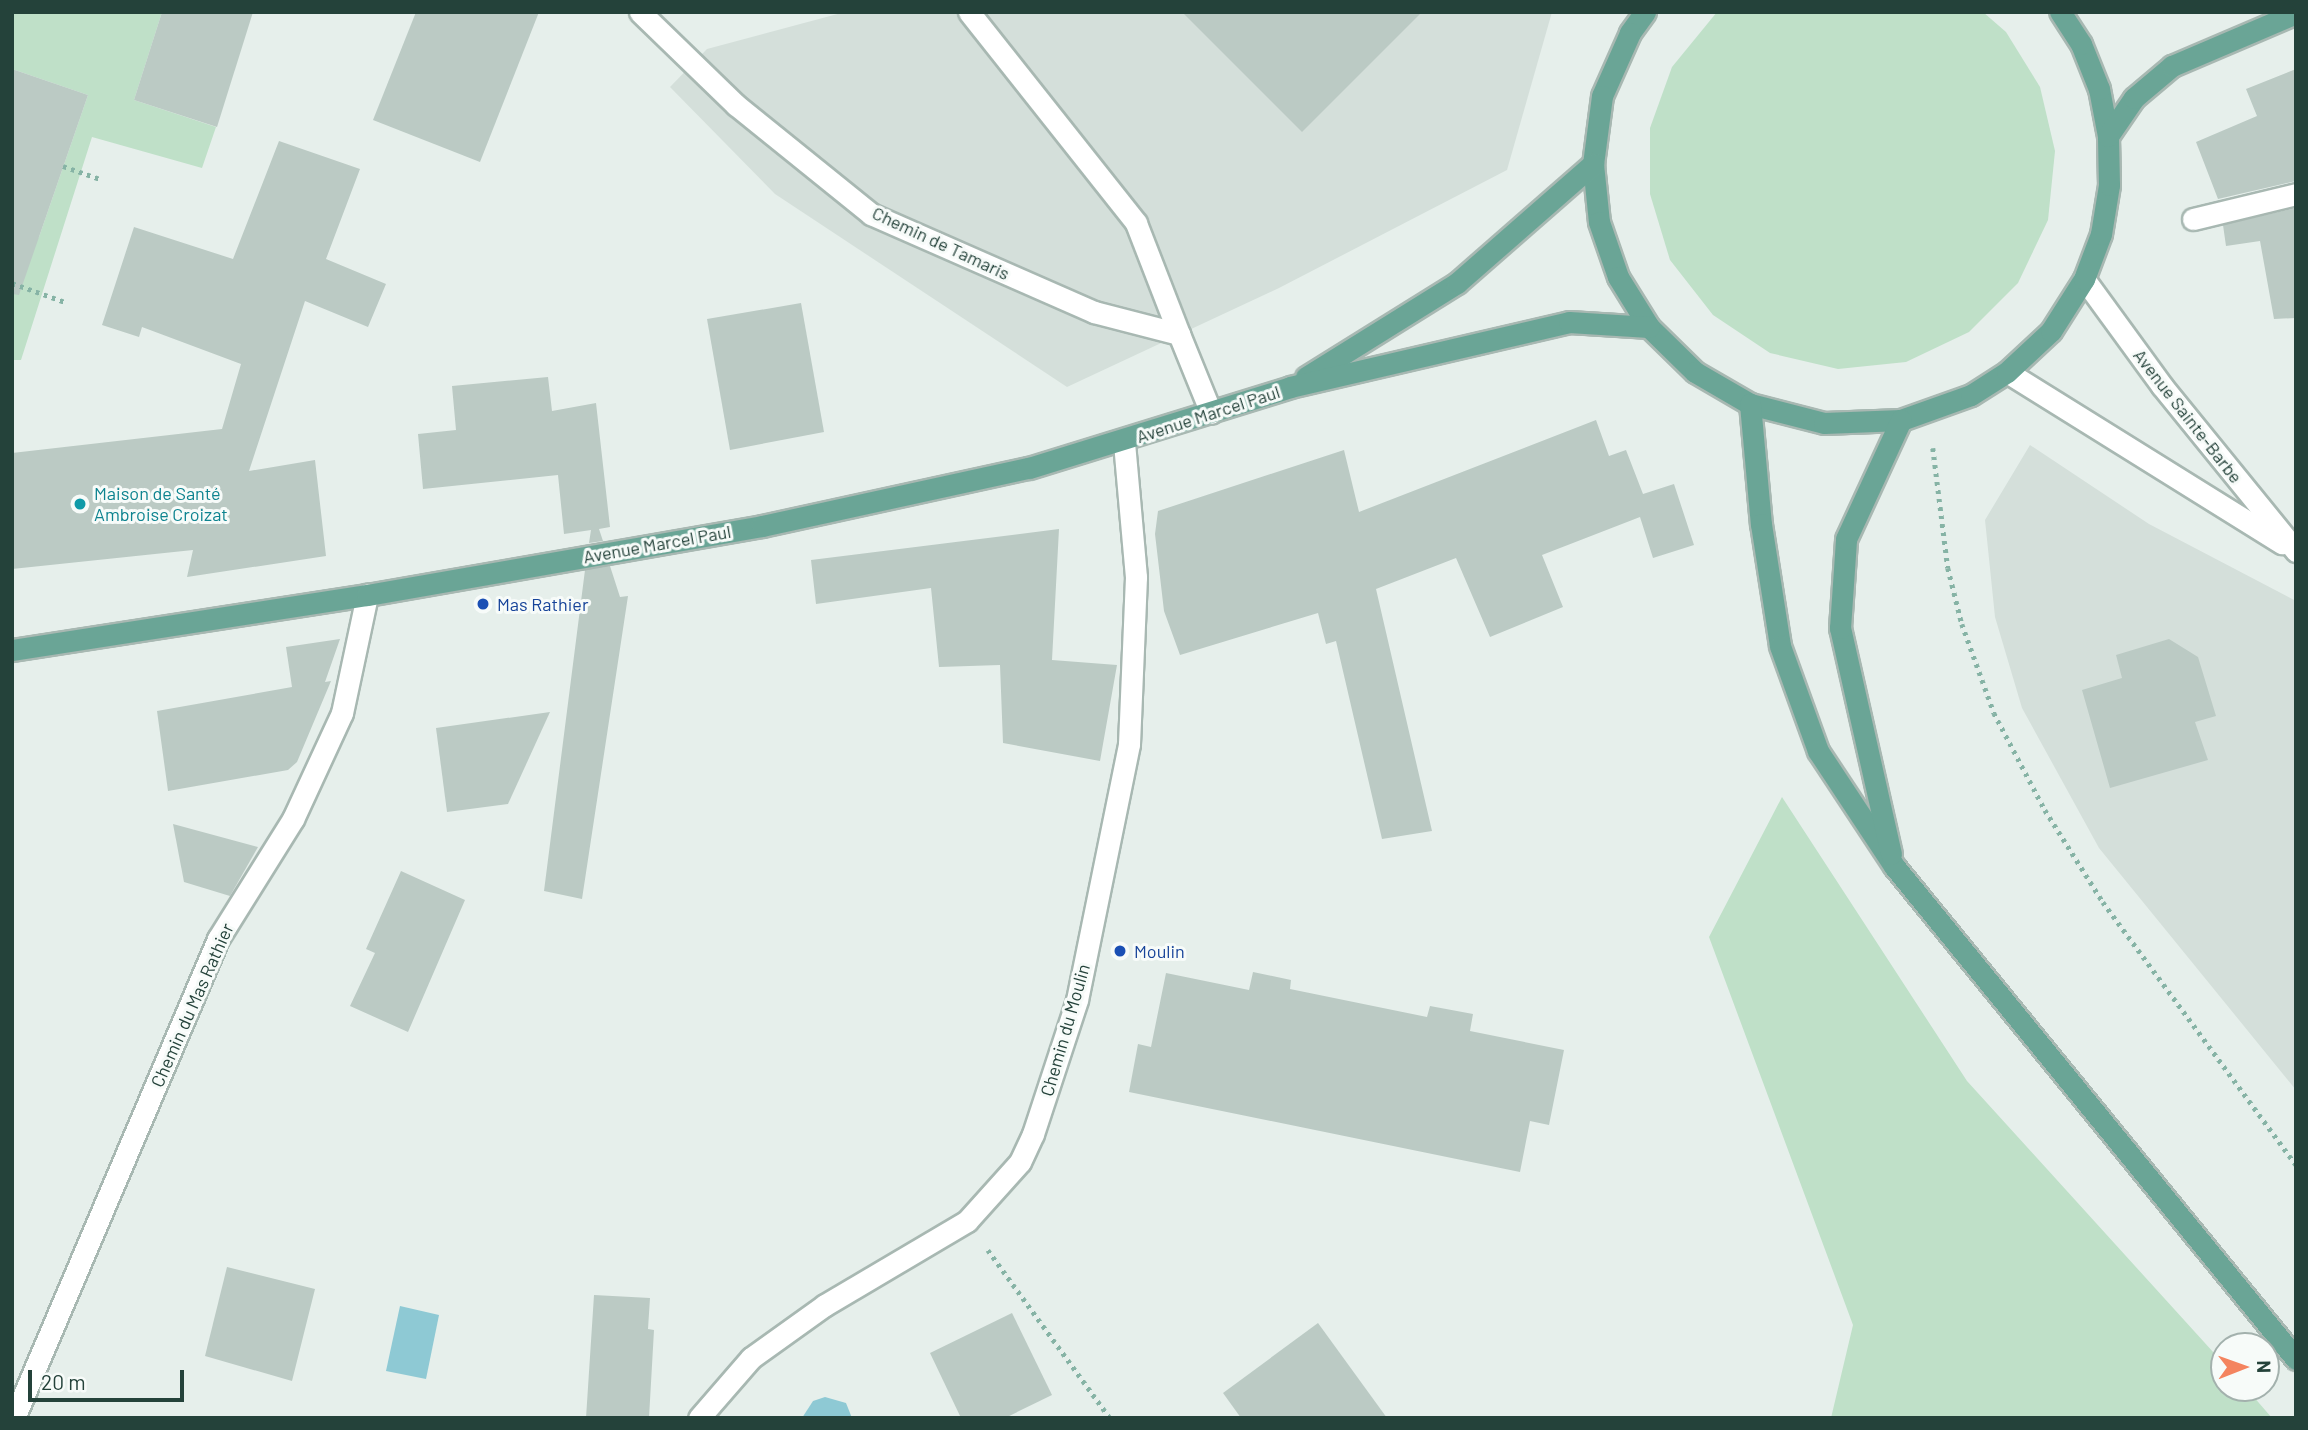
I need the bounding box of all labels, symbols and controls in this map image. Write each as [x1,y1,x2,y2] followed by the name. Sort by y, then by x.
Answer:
[869,202,1013,284] street label: Chemin de Tamaris
[2129,345,2247,487] street label: Avenue Sainte-Barbe
[1134,381,1282,447] street label: Avenue Marcel Paul
[94,483,228,526] place label: Maison de Santé Ambroise Croizat
[72,496,88,512] marker: Maison de Santé Ambroise Croizat
[581,520,733,568] street label: Avenue Marcel Paul
[497,593,588,615] place label: Mas Rathier
[475,596,491,612] marker: Mas Rathier
[146,920,238,1090] street label: Chemin du Mas Rathier
[1134,940,1185,962] place label: Moulin
[1112,943,1128,959] marker: Moulin
[1036,961,1094,1099] street label: Chemin du Moulin
[2210,1332,2280,1402] north arrow
[32,1356,187,1400] scale bar
[2253,1360,2276,1373] text: N
[41,1369,86,1394] text: 20 m

